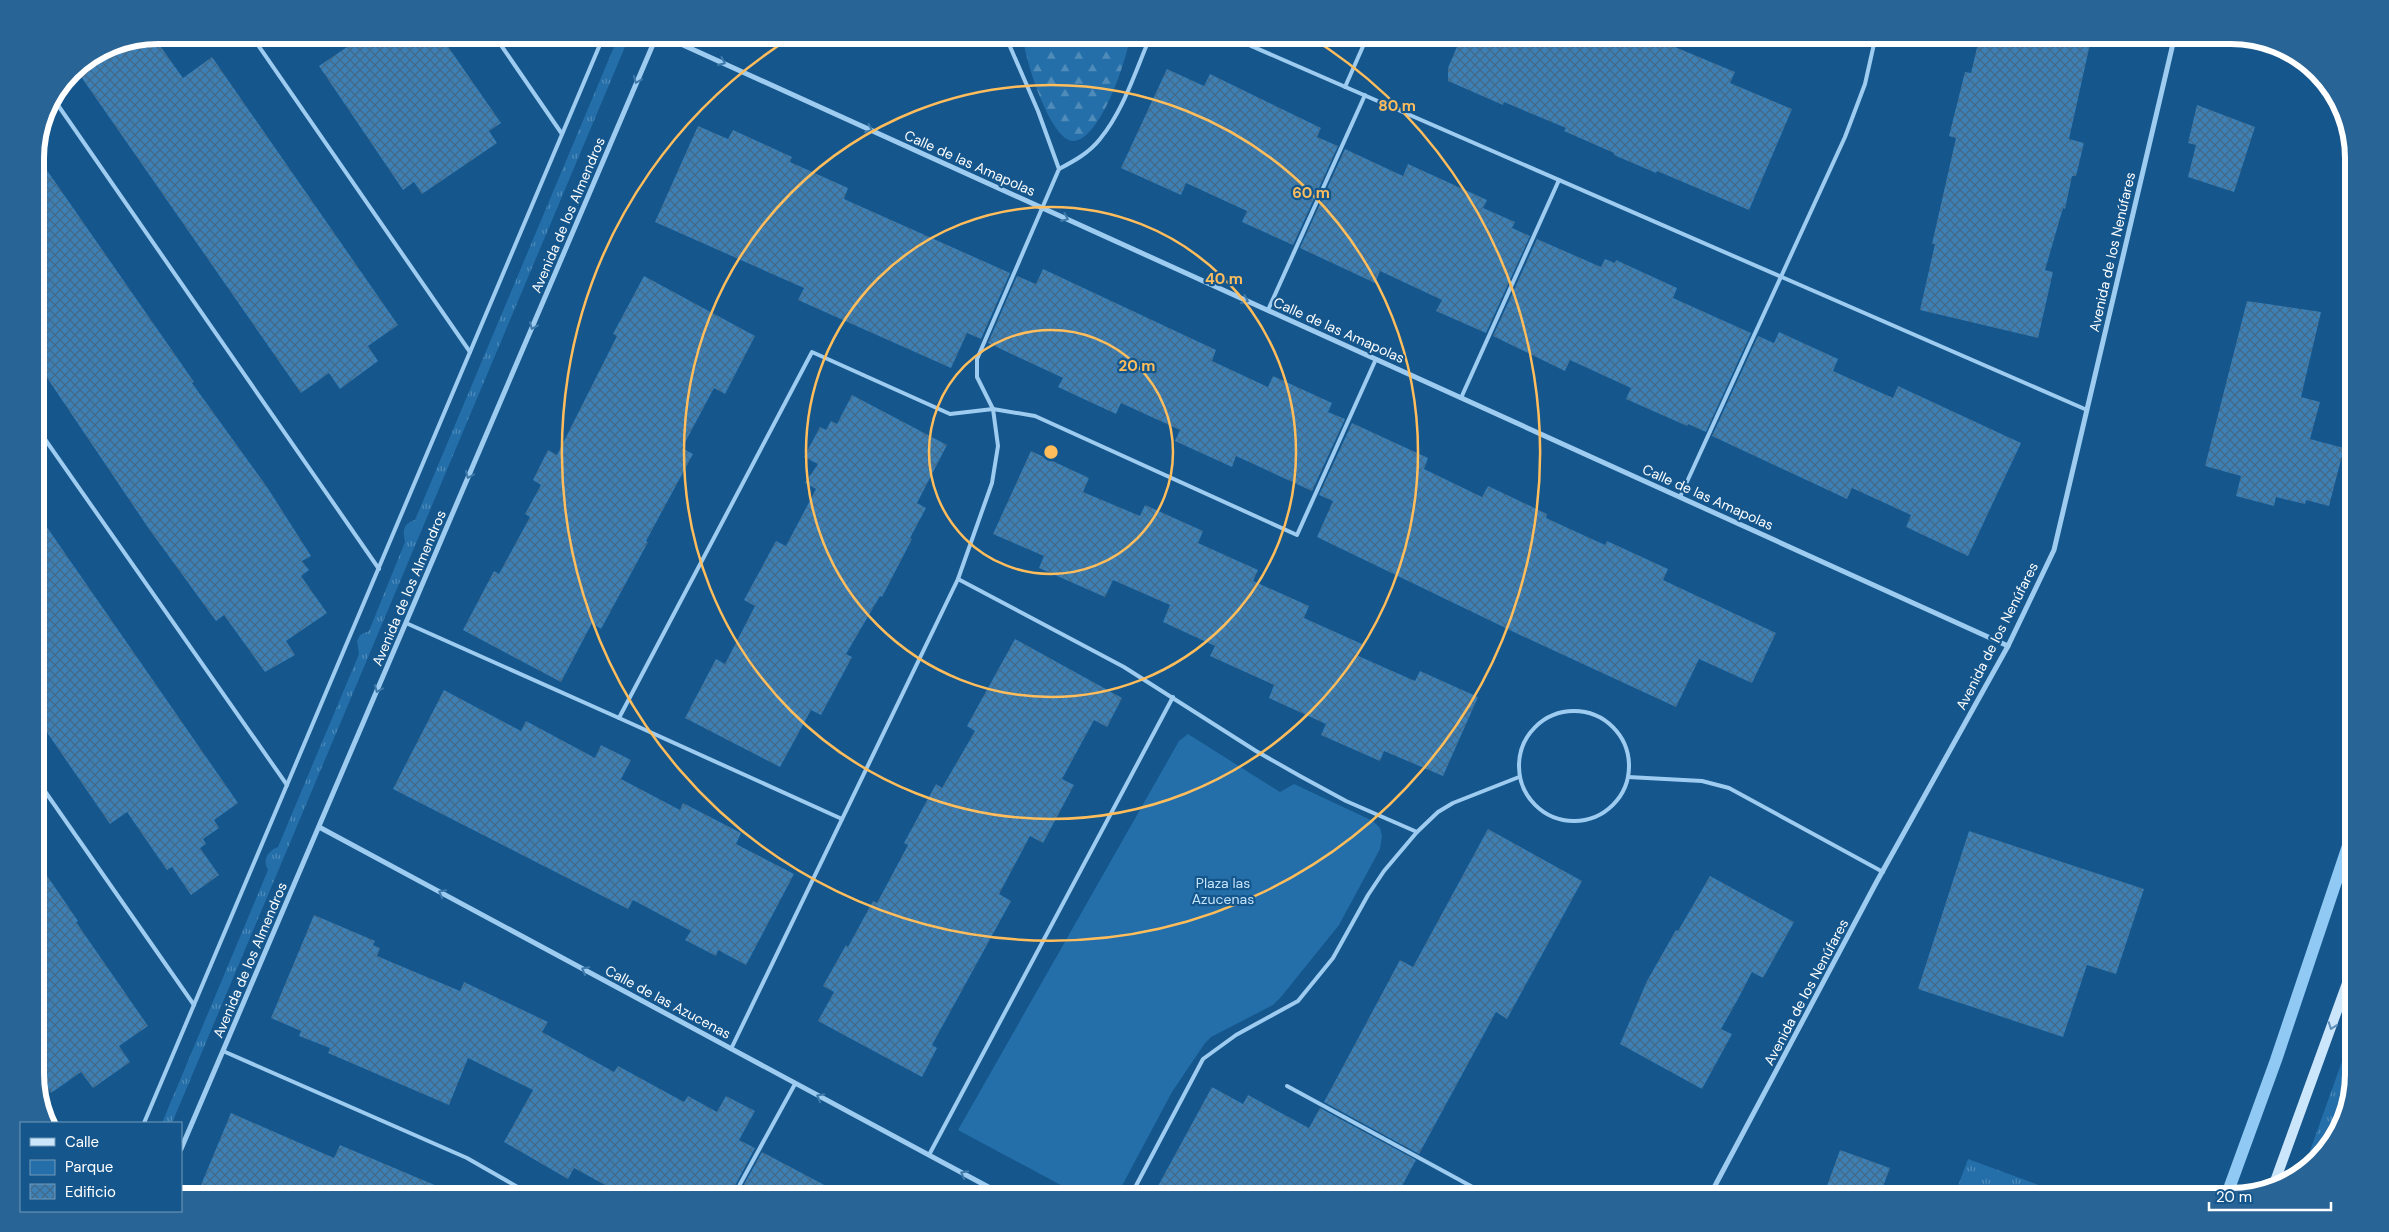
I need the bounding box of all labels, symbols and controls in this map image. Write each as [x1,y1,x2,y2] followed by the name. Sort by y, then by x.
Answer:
[716,56,725,66] one-way arrow
[633,75,644,84] one-way arrow
[1378,96,1416,116] text: 80 m
[864,123,873,133] one-way arrow
[902,126,1038,200] street label: Calle de las Amapolas
[527,134,609,296] street label: Avenida de los Almendros
[2085,170,2139,334] street label: Avenida de los Nenúfares
[1292,183,1330,203] text: 60 m
[1060,212,1069,223] one-way arrow
[1205,269,1243,289] text: 40 m
[1240,293,1249,304] one-way arrow
[1271,293,1407,367] street label: Calle de las Amapolas
[528,321,539,330] one-way arrow
[1119,356,1155,376] text: 20 m
[1042,443,1060,461] centre of rings
[1640,460,1776,534] street label: Calle de las Amapolas
[464,470,475,479] one-way arrow
[368,507,450,669] street label: Avenida de los Almendros
[1952,559,2042,713] street label: Avenida de los Nenúfares
[373,684,384,693] one-way arrow
[1192,874,1254,908] park label: Plaza las Azucenas
[209,879,291,1041] street label: Avenida de los Almendros
[438,889,447,899] one-way arrow
[1760,916,1852,1068] street label: Avenida de los Nenúfares
[602,961,734,1043] street label: Calle de las Azucenas
[581,966,590,976] one-way arrow
[2328,1022,2338,1030] one-way arrow
[817,1093,826,1103] one-way arrow
[20,1122,182,1212] legend
[65,1132,99,1152] text: Calle
[65,1157,113,1177] text: Parque
[960,1170,969,1180] one-way arrow
[2209,1180,2332,1212] scale bar
[65,1182,116,1202] text: Edificio
[2216,1187,2252,1207] text: 20 m

